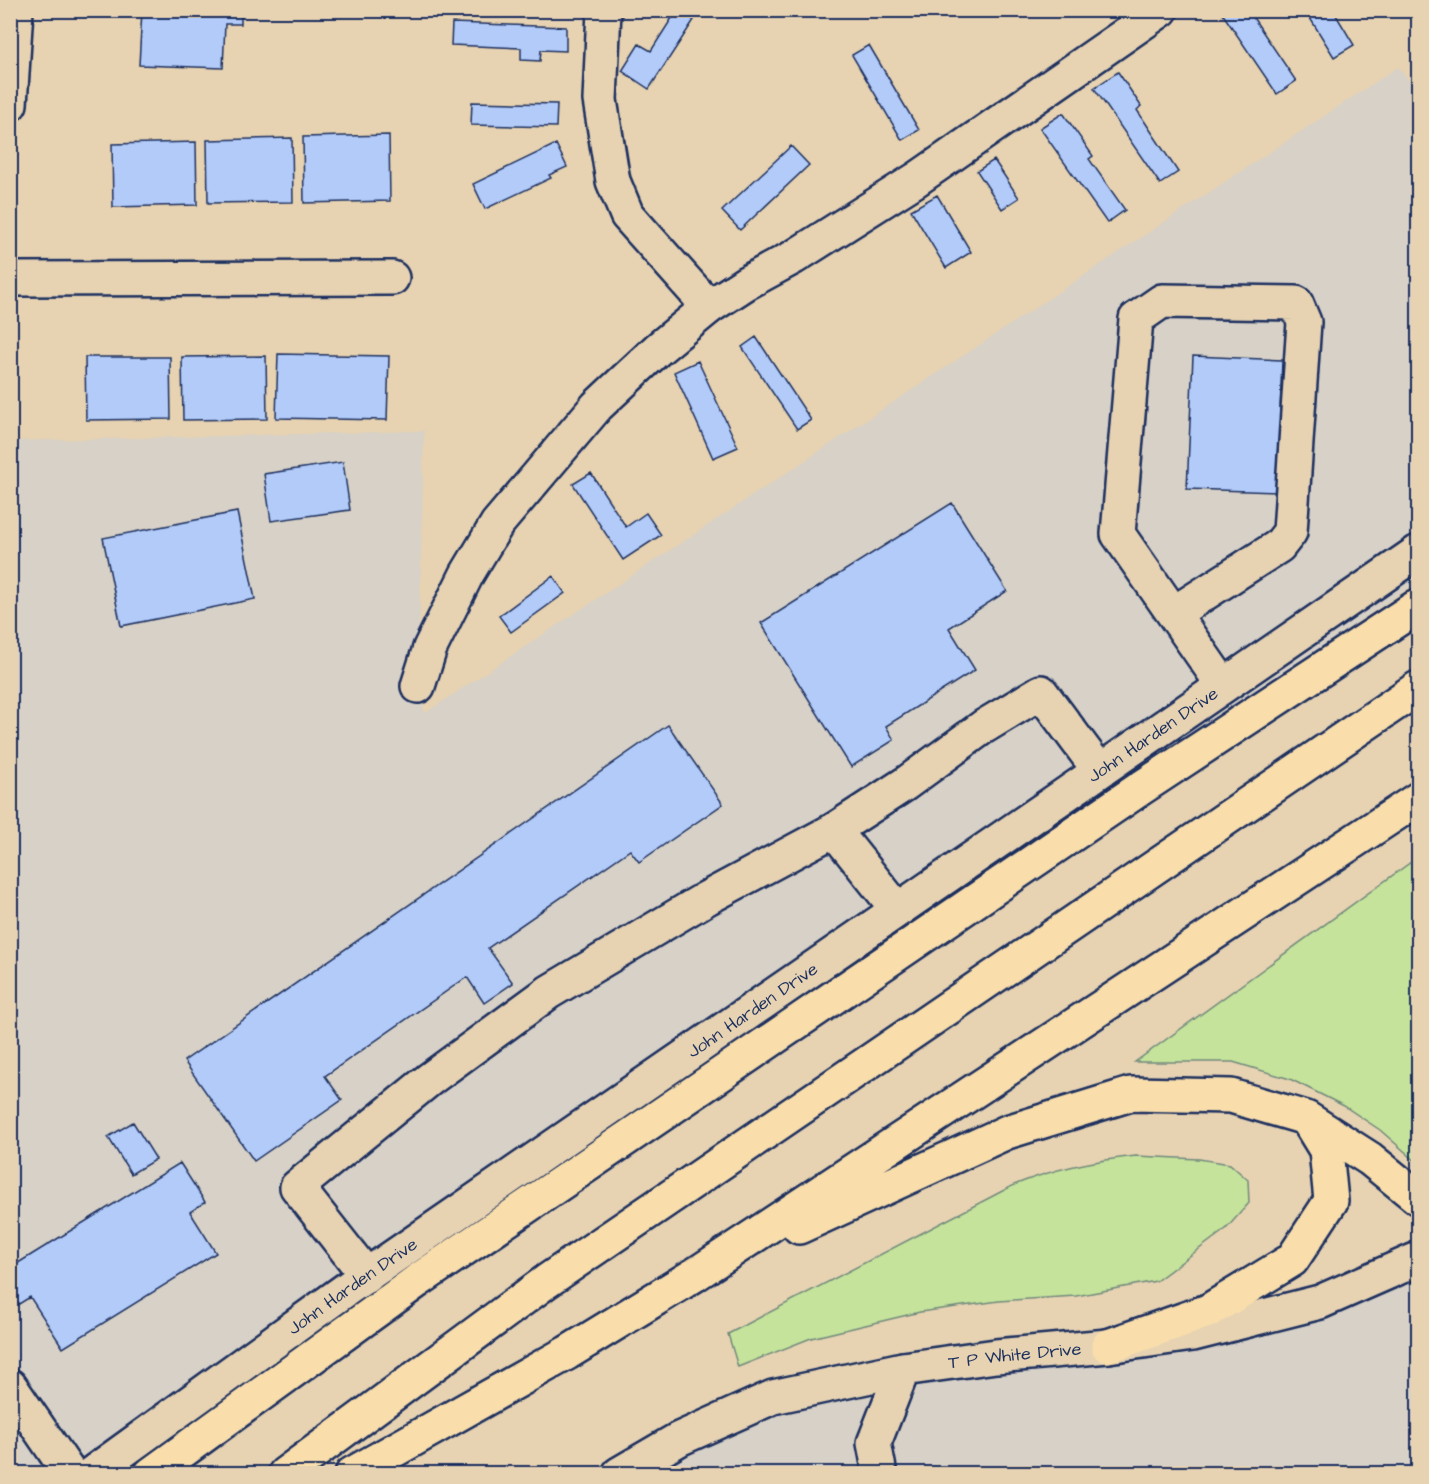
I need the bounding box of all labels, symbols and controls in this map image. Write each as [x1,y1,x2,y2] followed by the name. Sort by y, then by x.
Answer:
[1083,681,1224,789] street label: John Harden Drive
[682,956,823,1064] street label: John Harden Drive
[283,1232,423,1341] street label: John Harden Drive
[947,1336,1082,1376] street label: T P White Drive

